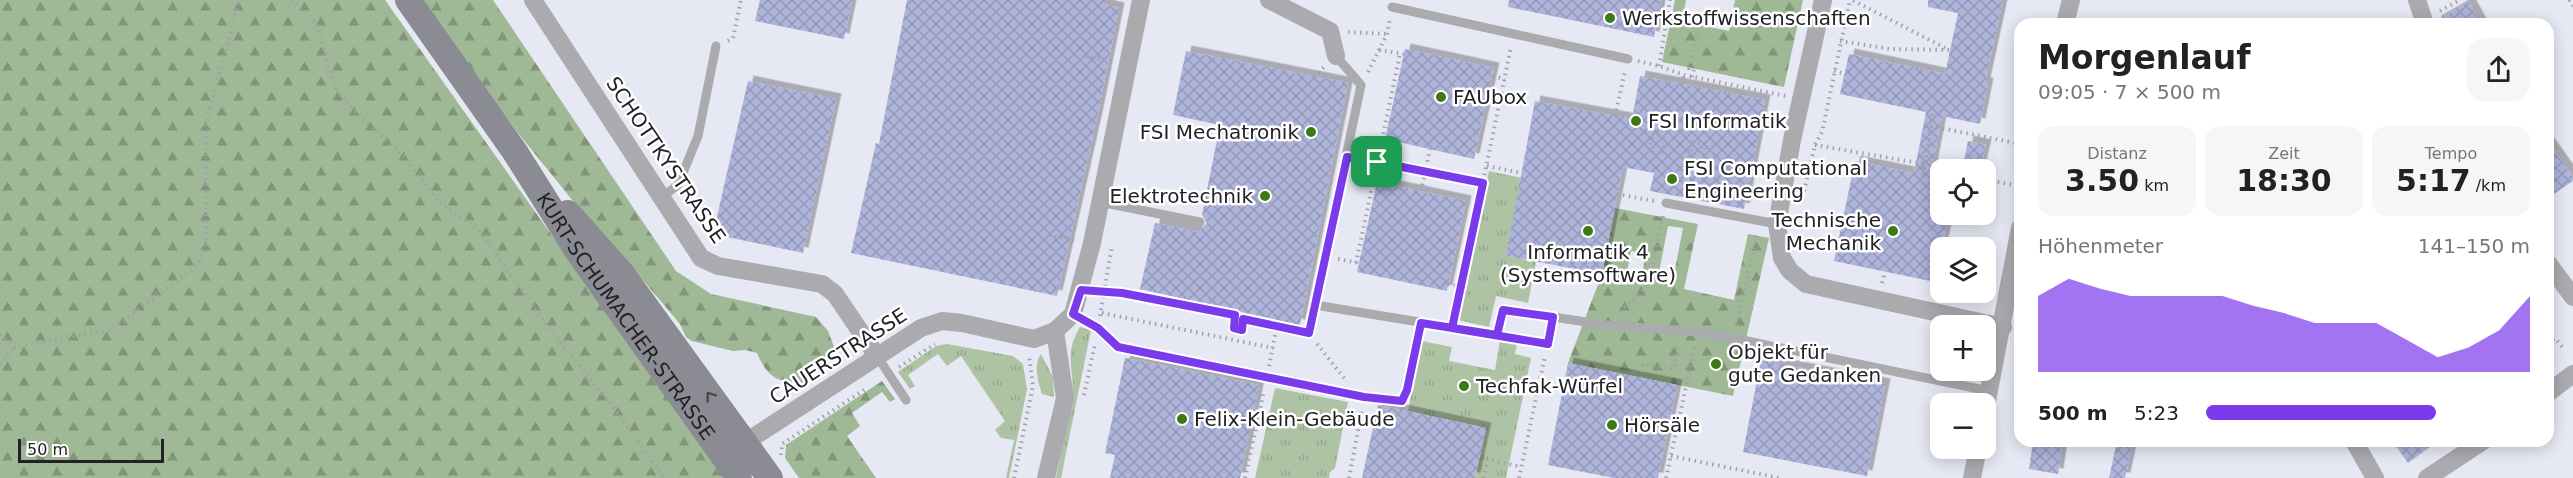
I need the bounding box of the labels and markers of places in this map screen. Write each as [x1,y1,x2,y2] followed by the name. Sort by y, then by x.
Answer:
[1622,6,1871,30] place label: Werkstoffwissenschaften
[1603,11,1617,25] marker: Werkstoffwissenschaften
[1453,85,1527,109] place label: FAUbox
[1434,90,1448,104] marker: FAUbox
[1648,109,1787,133] place label: FSI Informatik
[1629,114,1643,128] marker: FSI Informatik
[1140,120,1299,144] place label: FSI Mechatronik
[1304,125,1318,139] marker: FSI Mechatronik
[1351,136,1402,187] pin
[1684,156,1867,203] place label: FSI Computational Engineering
[1665,172,1679,186] marker: FSI Computational Engineering
[1109,184,1253,208] place label: Elektrotechnik
[1258,189,1272,203] marker: Elektrotechnik
[1771,208,1881,255] place label: Technische Mechanik
[1581,224,1595,238] marker: Informatik 4 (Systemsoftware)
[1886,224,1900,238] marker: Technische Mechanik
[1500,240,1676,287] place label: Informatik 4 (Systemsoftware)
[1728,340,1881,387] place label: Objekt für gute Gedanken
[1709,357,1723,371] marker: Objekt für gute Gedanken
[1475,374,1623,398] place label: Techfak-Würfel
[1457,379,1471,393] marker: Techfak-Würfel
[1194,407,1394,431] place label: Felix-Klein-Gebäude
[1175,412,1189,426] marker: Felix-Klein-Gebäude
[1624,413,1700,437] place label: Hörsäle
[1605,418,1619,432] marker: Hörsäle

